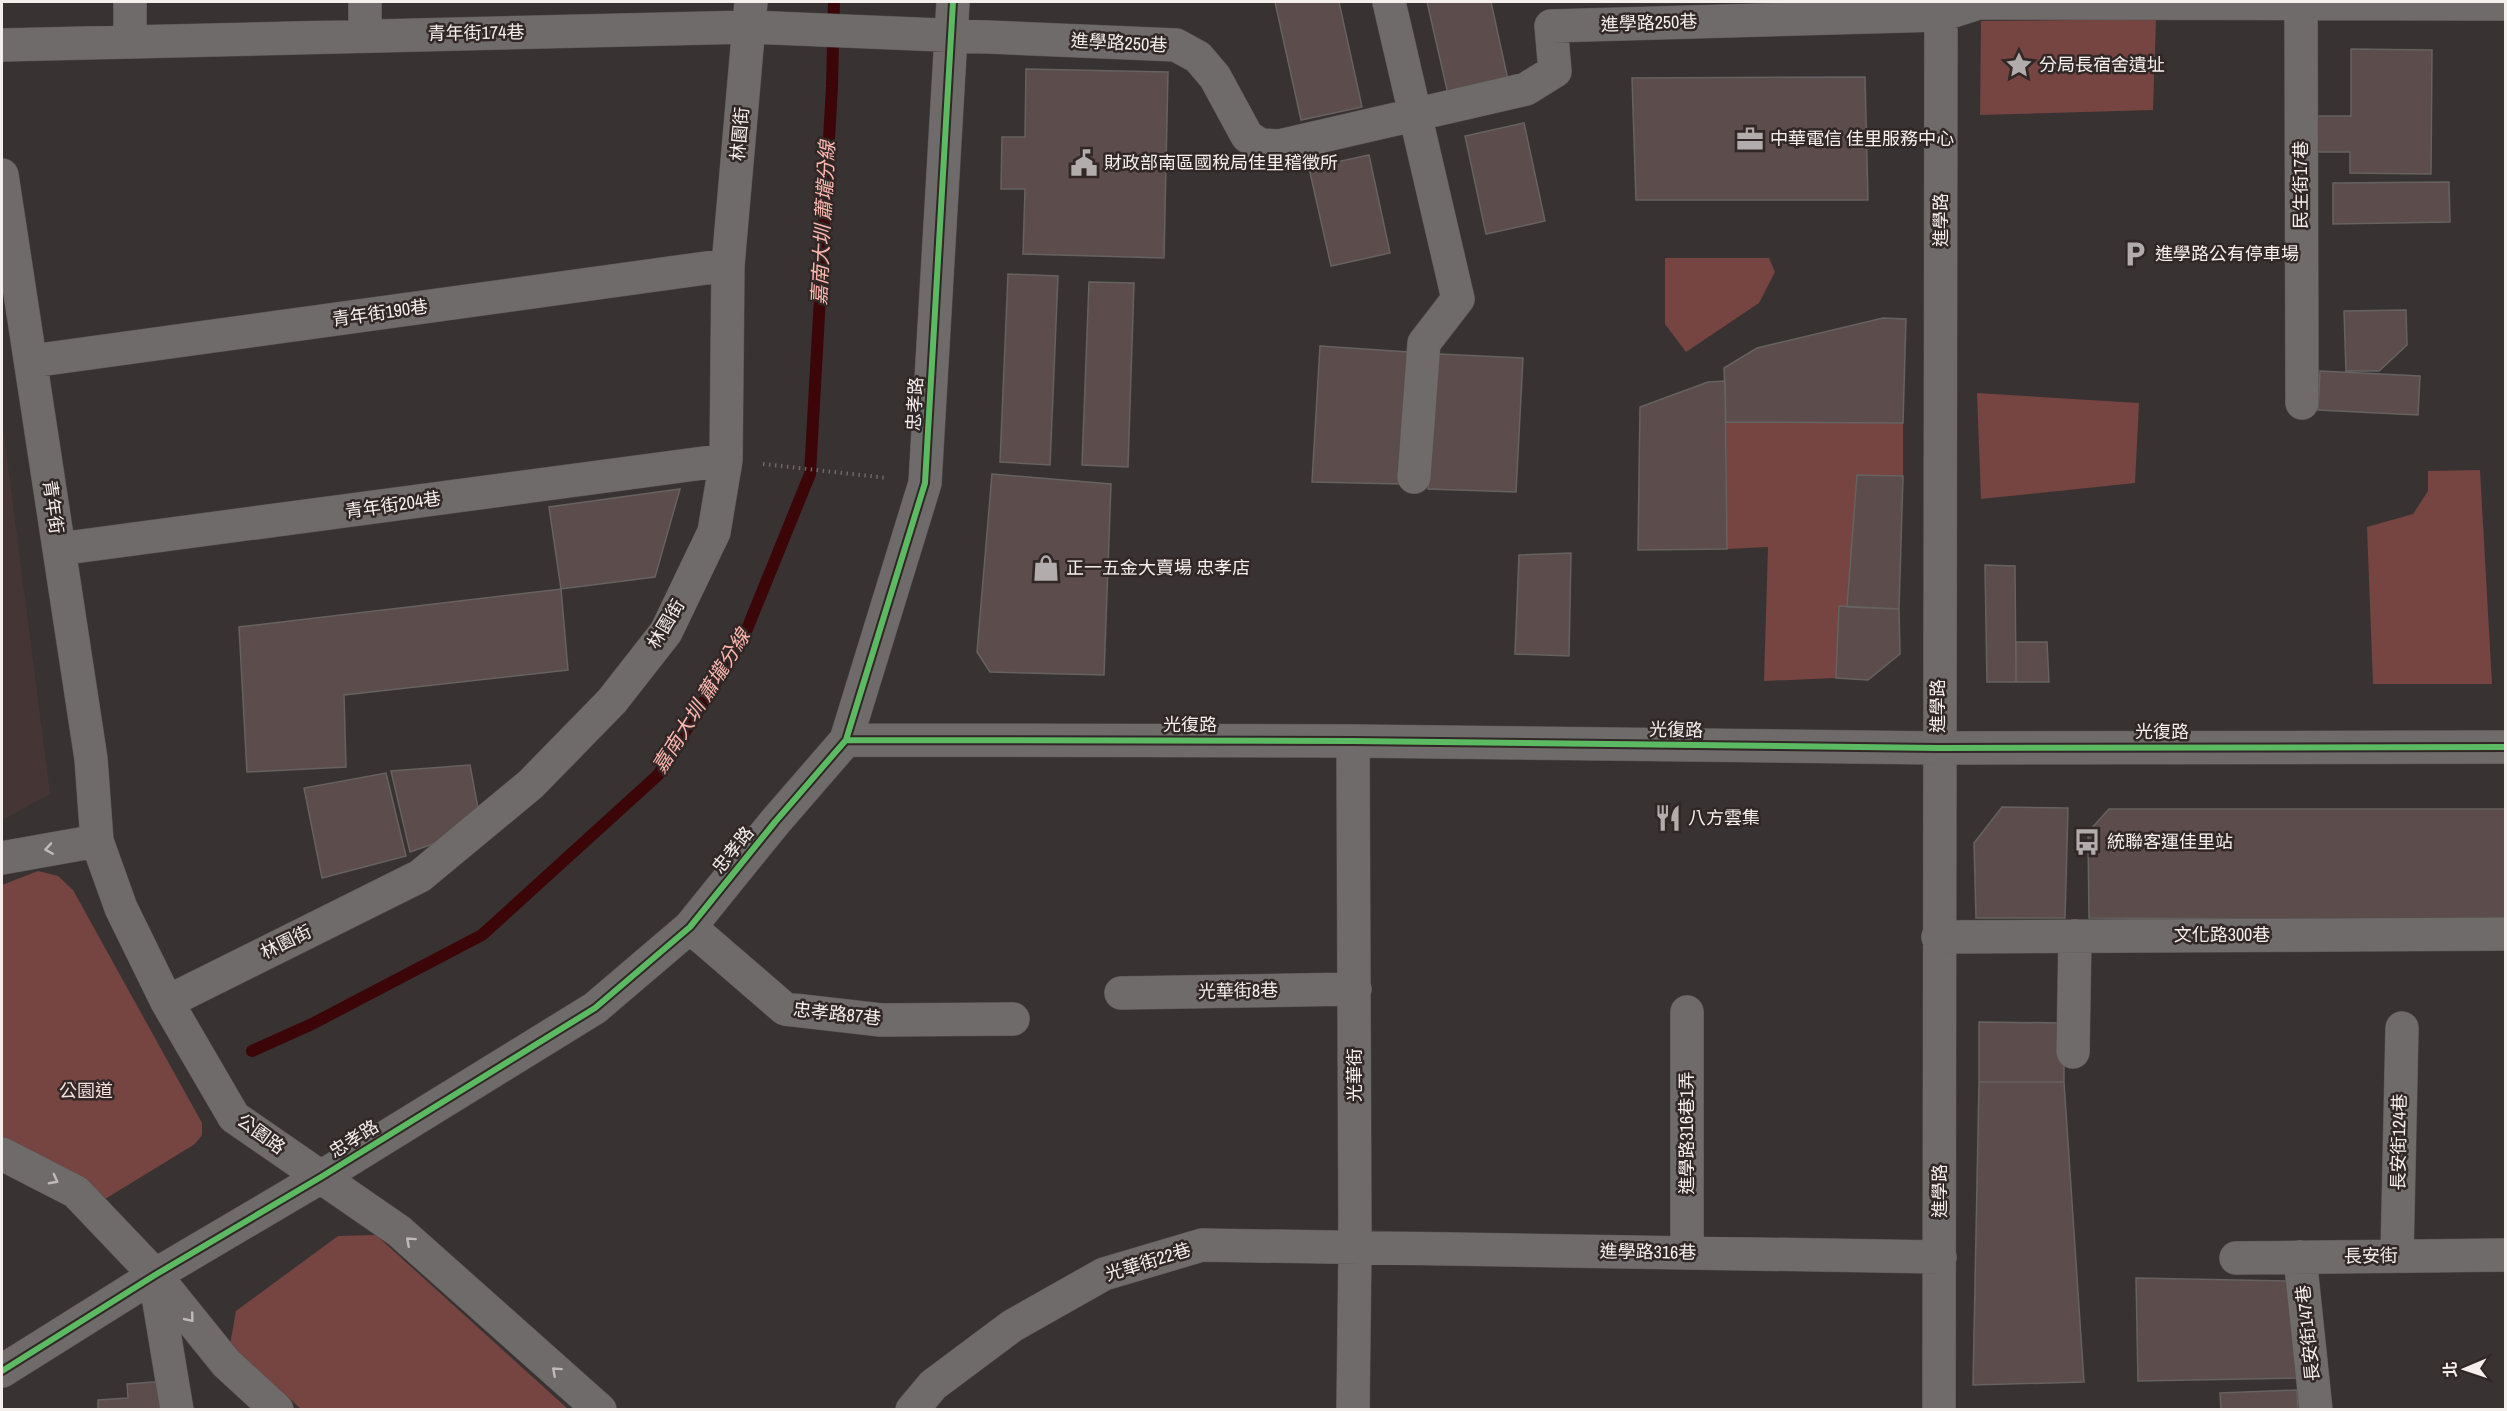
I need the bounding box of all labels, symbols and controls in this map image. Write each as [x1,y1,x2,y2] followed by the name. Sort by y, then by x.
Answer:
[1600,8,1698,37] street label: 進學路250巷
[427,19,525,46] street label: 青年街174巷
[1070,27,1168,58] street label: 進學路250巷
[2004,50,2034,80] place icon: 分局長宿舍遺址
[2039,52,2165,77] place label: 分局長宿舍遺址
[725,106,754,162] street label: 林園街
[1735,124,1765,154] office icon: 中華電信 佳里服務中心
[1770,126,1954,151] place label: 中華電信 佳里服務中心
[805,138,840,306] water label: 嘉南大圳 蕭壠分線
[2288,141,2313,229] street label: 民生街17巷
[1069,148,1099,178] public building icon: 財政部南區國稅局佳里稽徵所
[1104,150,1338,175] place label: 財政部南區國稅局佳里稽徵所
[1928,193,1953,247] street label: 進學路
[2120,239,2150,269] parking icon: 進學路公有停車場
[2155,241,2299,266] place label: 進學路公有停車場
[330,293,430,332] street label: 青年街190巷
[901,376,928,432] street label: 忠孝路
[37,478,70,535] street label: 青年街
[343,485,443,524] street label: 青年街204巷
[1031,553,1061,583] shop icon: 正一五金大賣場 忠孝店
[1066,555,1250,580] place label: 正一五金大賣場 忠孝店
[641,594,690,653] street label: 林園街
[646,622,757,778] water label: 嘉南大圳 蕭壠分線
[1925,679,1950,733] street label: 進學路
[1163,712,1217,737] street label: 光復路
[1649,717,1703,742] street label: 光復路
[2135,719,2189,744] street label: 光復路
[1653,803,1683,833] restaurant icon: 八方雲集
[1688,805,1760,830] place label: 八方雲集
[706,821,759,879] street label: 忠孝路
[2072,827,2102,857] bus stop icon: 統聯客運佳里站
[2107,829,2233,854] place label: 統聯客運佳里站
[44,842,54,854] one-way arrow
[256,918,316,965] street label: 林園街
[2174,922,2270,947] street label: 文化路300巷
[1198,977,1278,1004] street label: 光華街8巷
[792,996,882,1031] street label: 忠孝路87巷
[1342,1048,1367,1102] street label: 光華街
[1674,1072,1699,1194] street label: 進學路316巷1弄
[59,1078,113,1103] park label: 公園道
[2385,1093,2412,1191] street label: 長安街124巷
[232,1108,290,1160] street label: 公園路
[324,1114,383,1163] street label: 忠孝路
[1927,1164,1952,1218] street label: 進學路
[48,1173,58,1184] one-way arrow
[407,1237,417,1248] one-way arrow
[1102,1237,1194,1286] street label: 光華街22巷
[1599,1238,1697,1265] street label: 進學路316巷
[2344,1243,2398,1268] street label: 長安街
[2290,1284,2325,1382] street label: 長安街147巷
[182,1311,193,1322] one-way arrow
[2435,1339,2495,1399] north arrow
[2439,1361,2461,1378] text: 北
[552,1367,563,1378] one-way arrow

